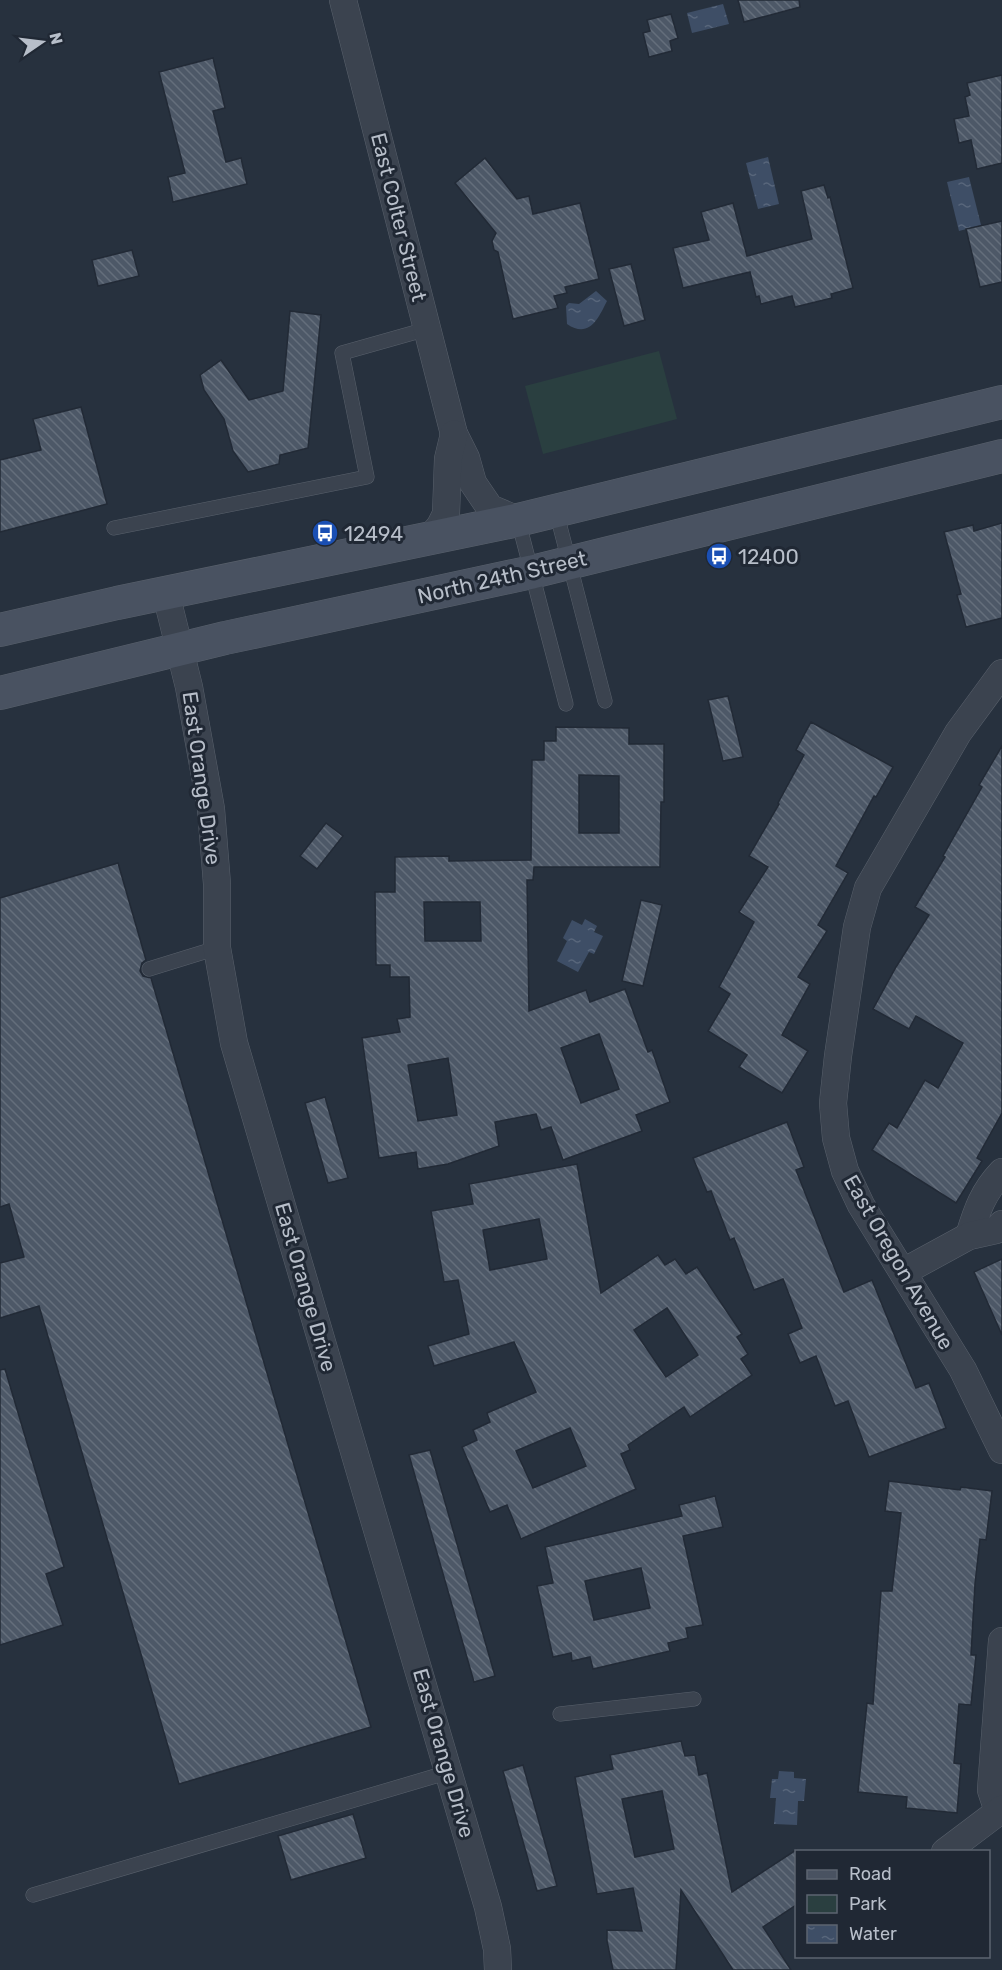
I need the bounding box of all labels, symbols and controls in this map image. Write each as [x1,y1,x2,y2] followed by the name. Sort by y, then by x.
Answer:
[12,12,72,72] north arrow
[45,31,67,46] text: N
[366,130,432,304] street label: East Colter Street
[310,518,340,548] bus stop icon: 12494
[344,521,403,546] place label: 12494
[704,541,734,571] bus stop icon: 12400
[738,544,799,569] place label: 12400
[415,545,589,609] street label: North 24th Street
[177,690,227,866] street label: East Orange Drive
[839,1170,959,1354] street label: East Oregon Avenue
[270,1200,342,1374] street label: East Orange Drive
[408,1666,480,1840] street label: East Orange Drive
[795,1850,990,1958] legend
[849,1863,892,1885] text: Road
[849,1893,887,1915] text: Park
[849,1923,897,1945] text: Water

